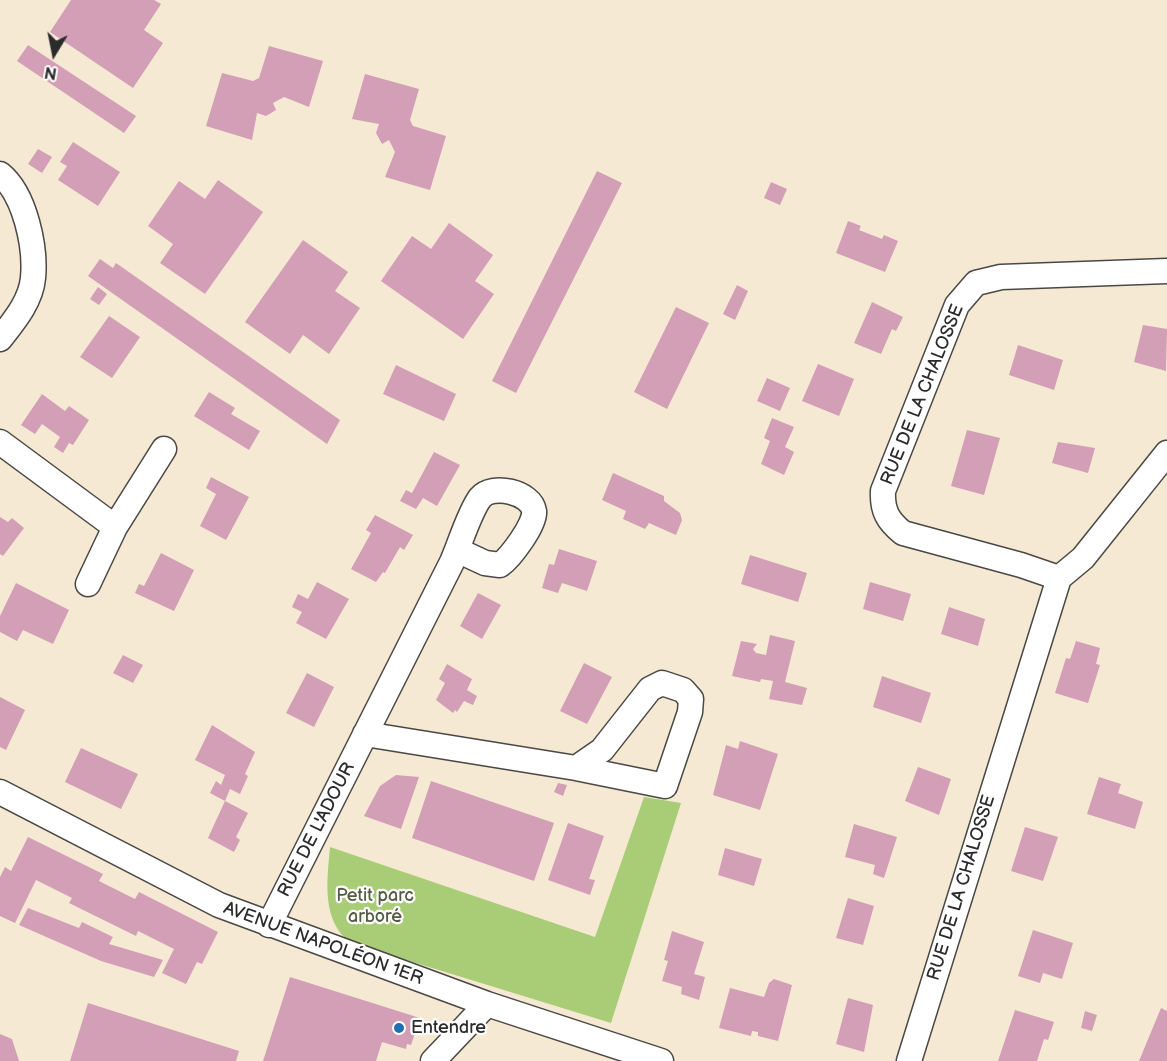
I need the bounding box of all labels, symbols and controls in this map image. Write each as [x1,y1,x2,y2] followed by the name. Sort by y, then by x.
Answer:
[24,24,84,84] north arrow
[43,62,58,83] text: N
[877,302,969,488] street label: RUE DE LA CHALOSSE
[274,759,360,901] street label: RUE DE L'ADOUR
[923,793,1001,983] street label: RUE DE LA CHALOSSE
[336,885,414,928] park label: Petit parc arboré
[220,898,426,990] street label: AVENUE NAPOLÉON 1ER
[411,1017,486,1039] place label: Entendre
[392,1021,406,1035] marker: Entendre

